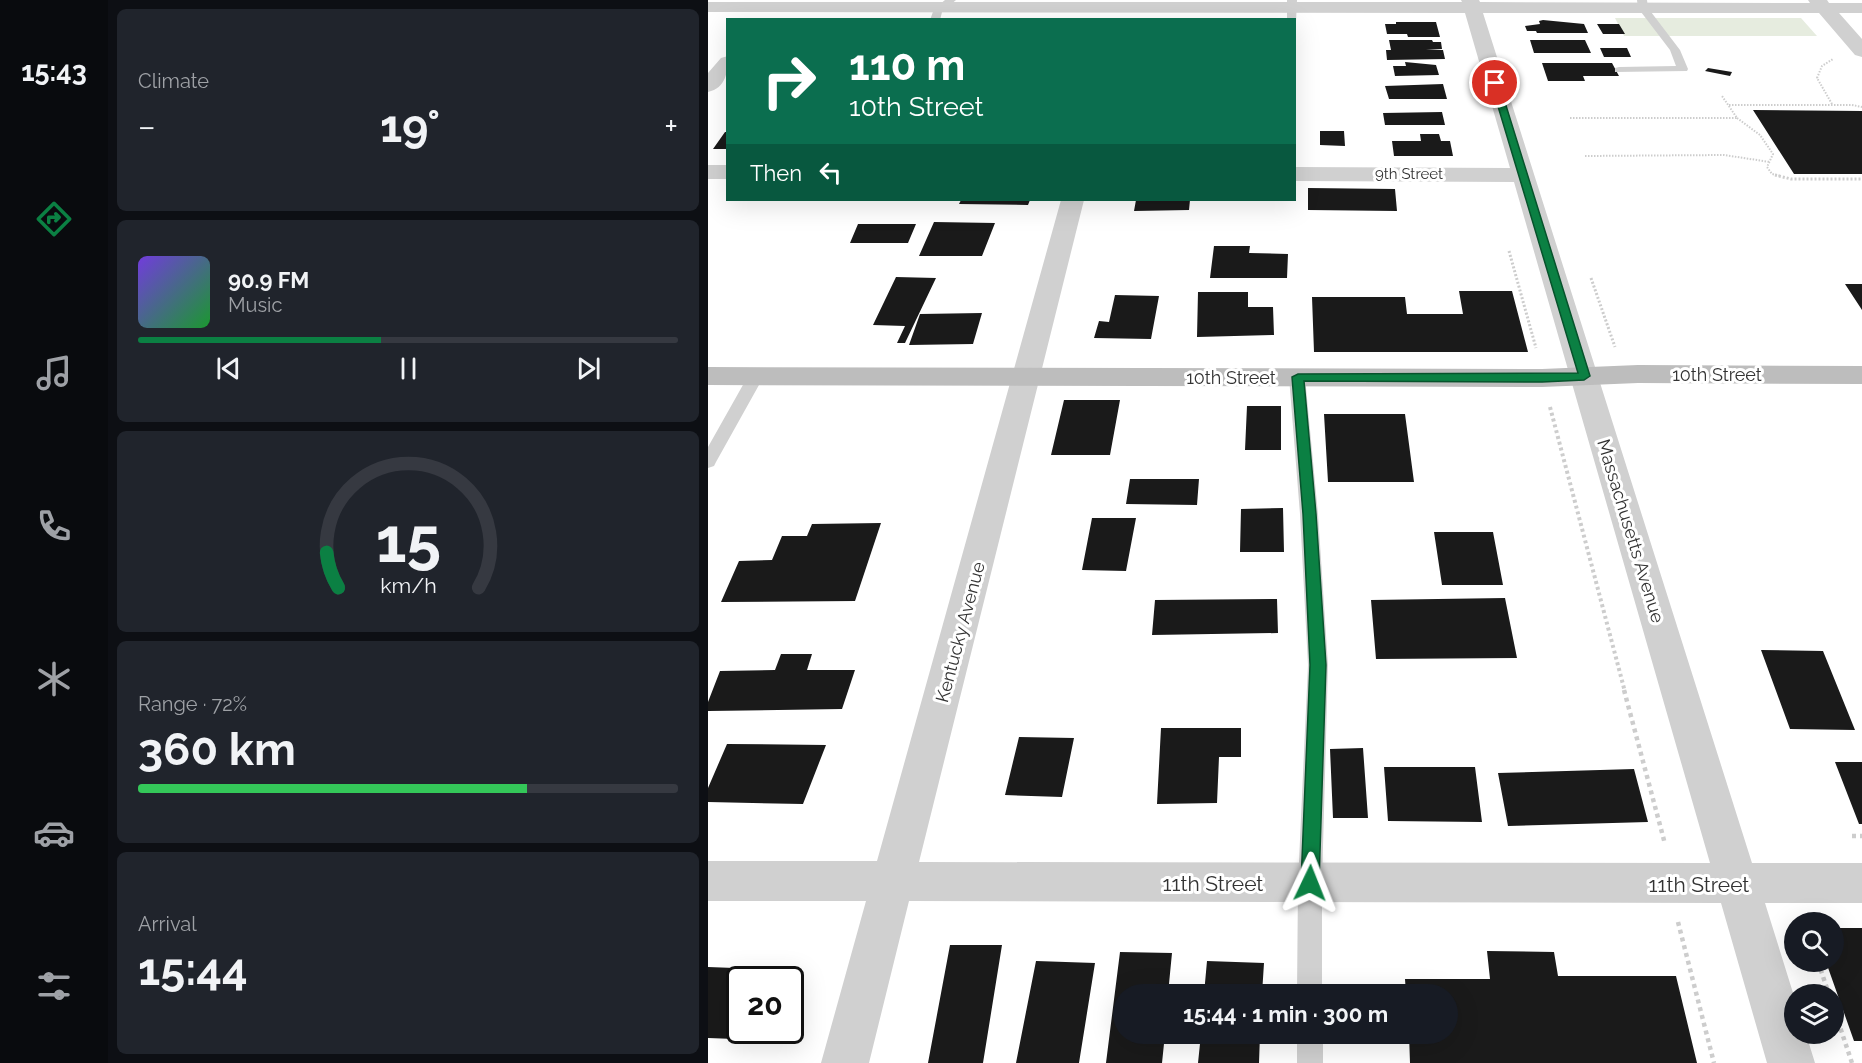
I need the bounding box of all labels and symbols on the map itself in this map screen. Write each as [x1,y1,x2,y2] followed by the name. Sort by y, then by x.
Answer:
[1469,57,1520,108] pin
[1375,165,1443,183] street label: 9th Street
[1672,364,1762,385] street label: 10th Street
[1186,367,1276,388] street label: 10th Street
[1593,437,1669,626] street label: Massachusetts Avenue
[931,559,989,705] street label: Kentucky Avenue
[1278,851,1342,915] position arrow
[1163,871,1263,896] street label: 11th Street
[1649,872,1749,897] street label: 11th Street
[726,966,804,1044] speed limit sign: 20

